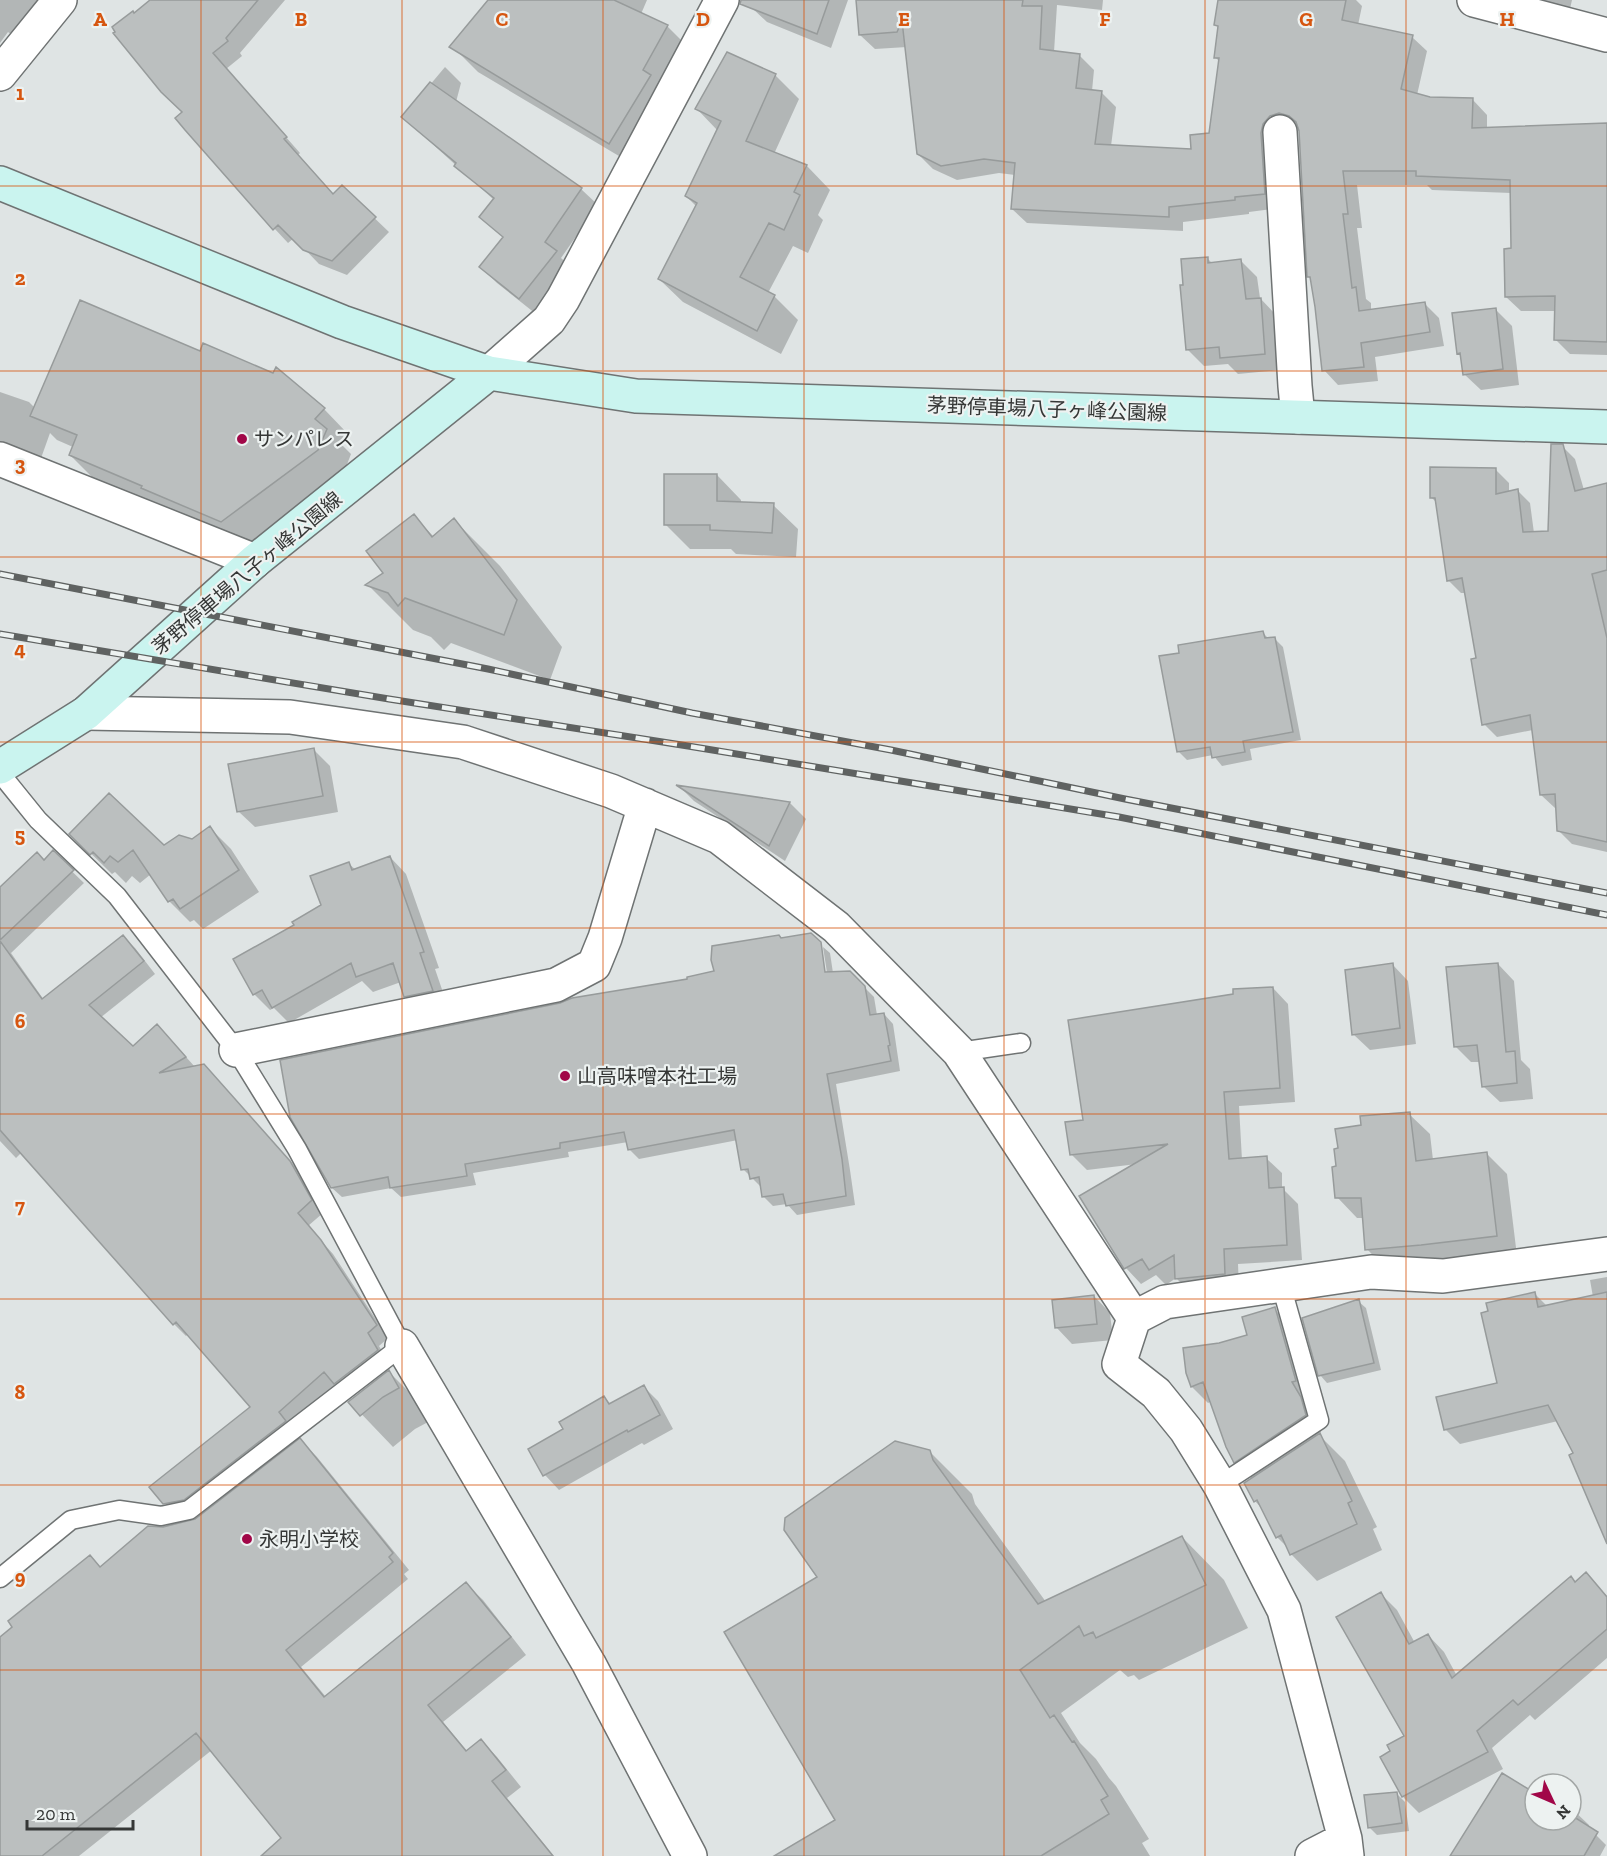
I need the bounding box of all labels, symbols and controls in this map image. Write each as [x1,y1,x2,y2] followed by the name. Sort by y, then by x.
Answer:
[93,7,107,31] text: A
[295,7,307,31] text: B
[496,7,509,31] text: C
[696,7,710,31] text: D
[898,7,910,31] text: E
[1099,7,1111,31] text: F
[1299,7,1313,31] text: G
[1499,7,1515,31] text: H
[16,81,24,105] text: 1
[15,266,26,290] text: 2
[927,393,1167,425] street label: 茅野停車場八子ヶ峰公園線
[254,427,354,451] place label: サンパレス
[235,432,249,446] marker: サンパレス
[15,452,26,476] text: 3
[147,487,347,659] street label: 茅野停車場八子ヶ峰公園線
[14,637,26,661] text: 4
[15,823,25,847] text: 5
[15,1009,26,1033] text: 6
[577,1064,737,1088] place label: 山高味噌本社工場
[558,1069,572,1083] marker: 山高味噌本社工場
[15,1194,25,1218] text: 7
[15,1380,26,1404] text: 8
[259,1527,359,1551] place label: 永明小学校
[240,1532,254,1546] marker: 永明小学校
[15,1565,26,1589] text: 9
[1523,1772,1583,1832] north arrow
[27,1793,134,1831] scale bar
[1552,1801,1574,1823] text: N
[36,1803,76,1825] text: 20 m

